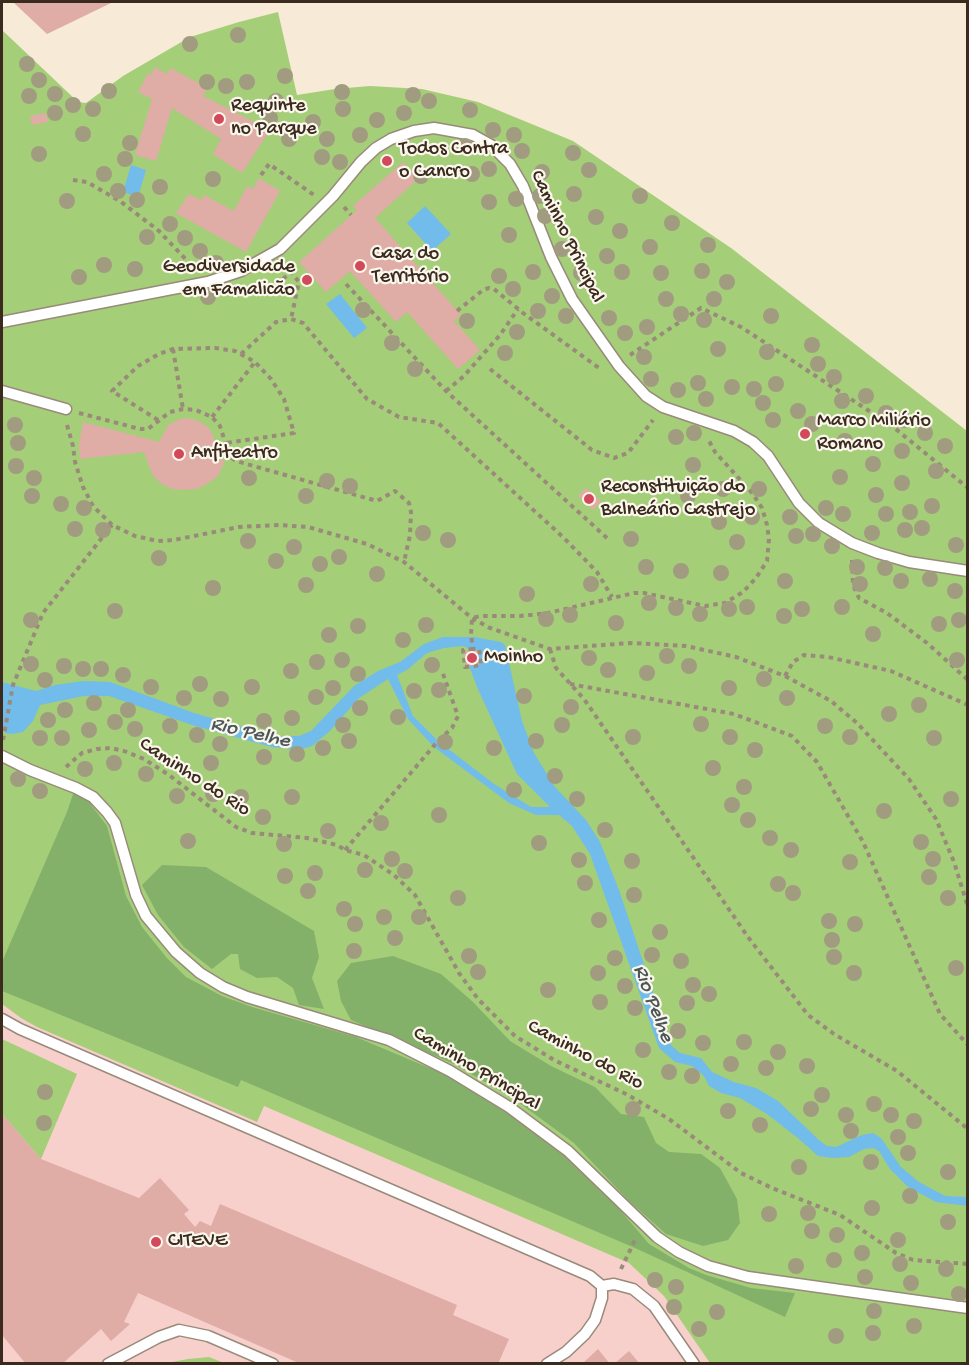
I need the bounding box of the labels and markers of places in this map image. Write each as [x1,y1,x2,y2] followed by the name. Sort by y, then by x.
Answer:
[231,95,317,142] place label: Requinte no Parque
[212,112,226,126] marker: Requinte no Parque
[399,138,508,185] place label: Todos Contra o Cancro
[380,154,394,168] marker: Todos Contra o Cancro
[372,243,449,290] place label: Casa do Território
[163,256,295,303] place label: Geodiversidade em Famalicão
[353,259,367,273] marker: Casa do Território
[300,273,314,287] marker: Geodiversidade em Famalicão
[817,410,931,457] place label: Marco Miliário Romano
[798,427,812,441] marker: Marco Miliário Romano
[191,442,278,466] place label: Anfiteatro
[172,447,186,461] marker: Anfiteatro
[601,476,755,523] place label: Reconstituição do Balneário Castrejo
[582,492,596,506] marker: Reconstituição do Balneário Castrejo
[484,646,543,670] place label: Moinho
[465,651,479,665] marker: Moinho
[168,1230,227,1254] place label: CITEVE
[149,1235,163,1249] marker: CITEVE

